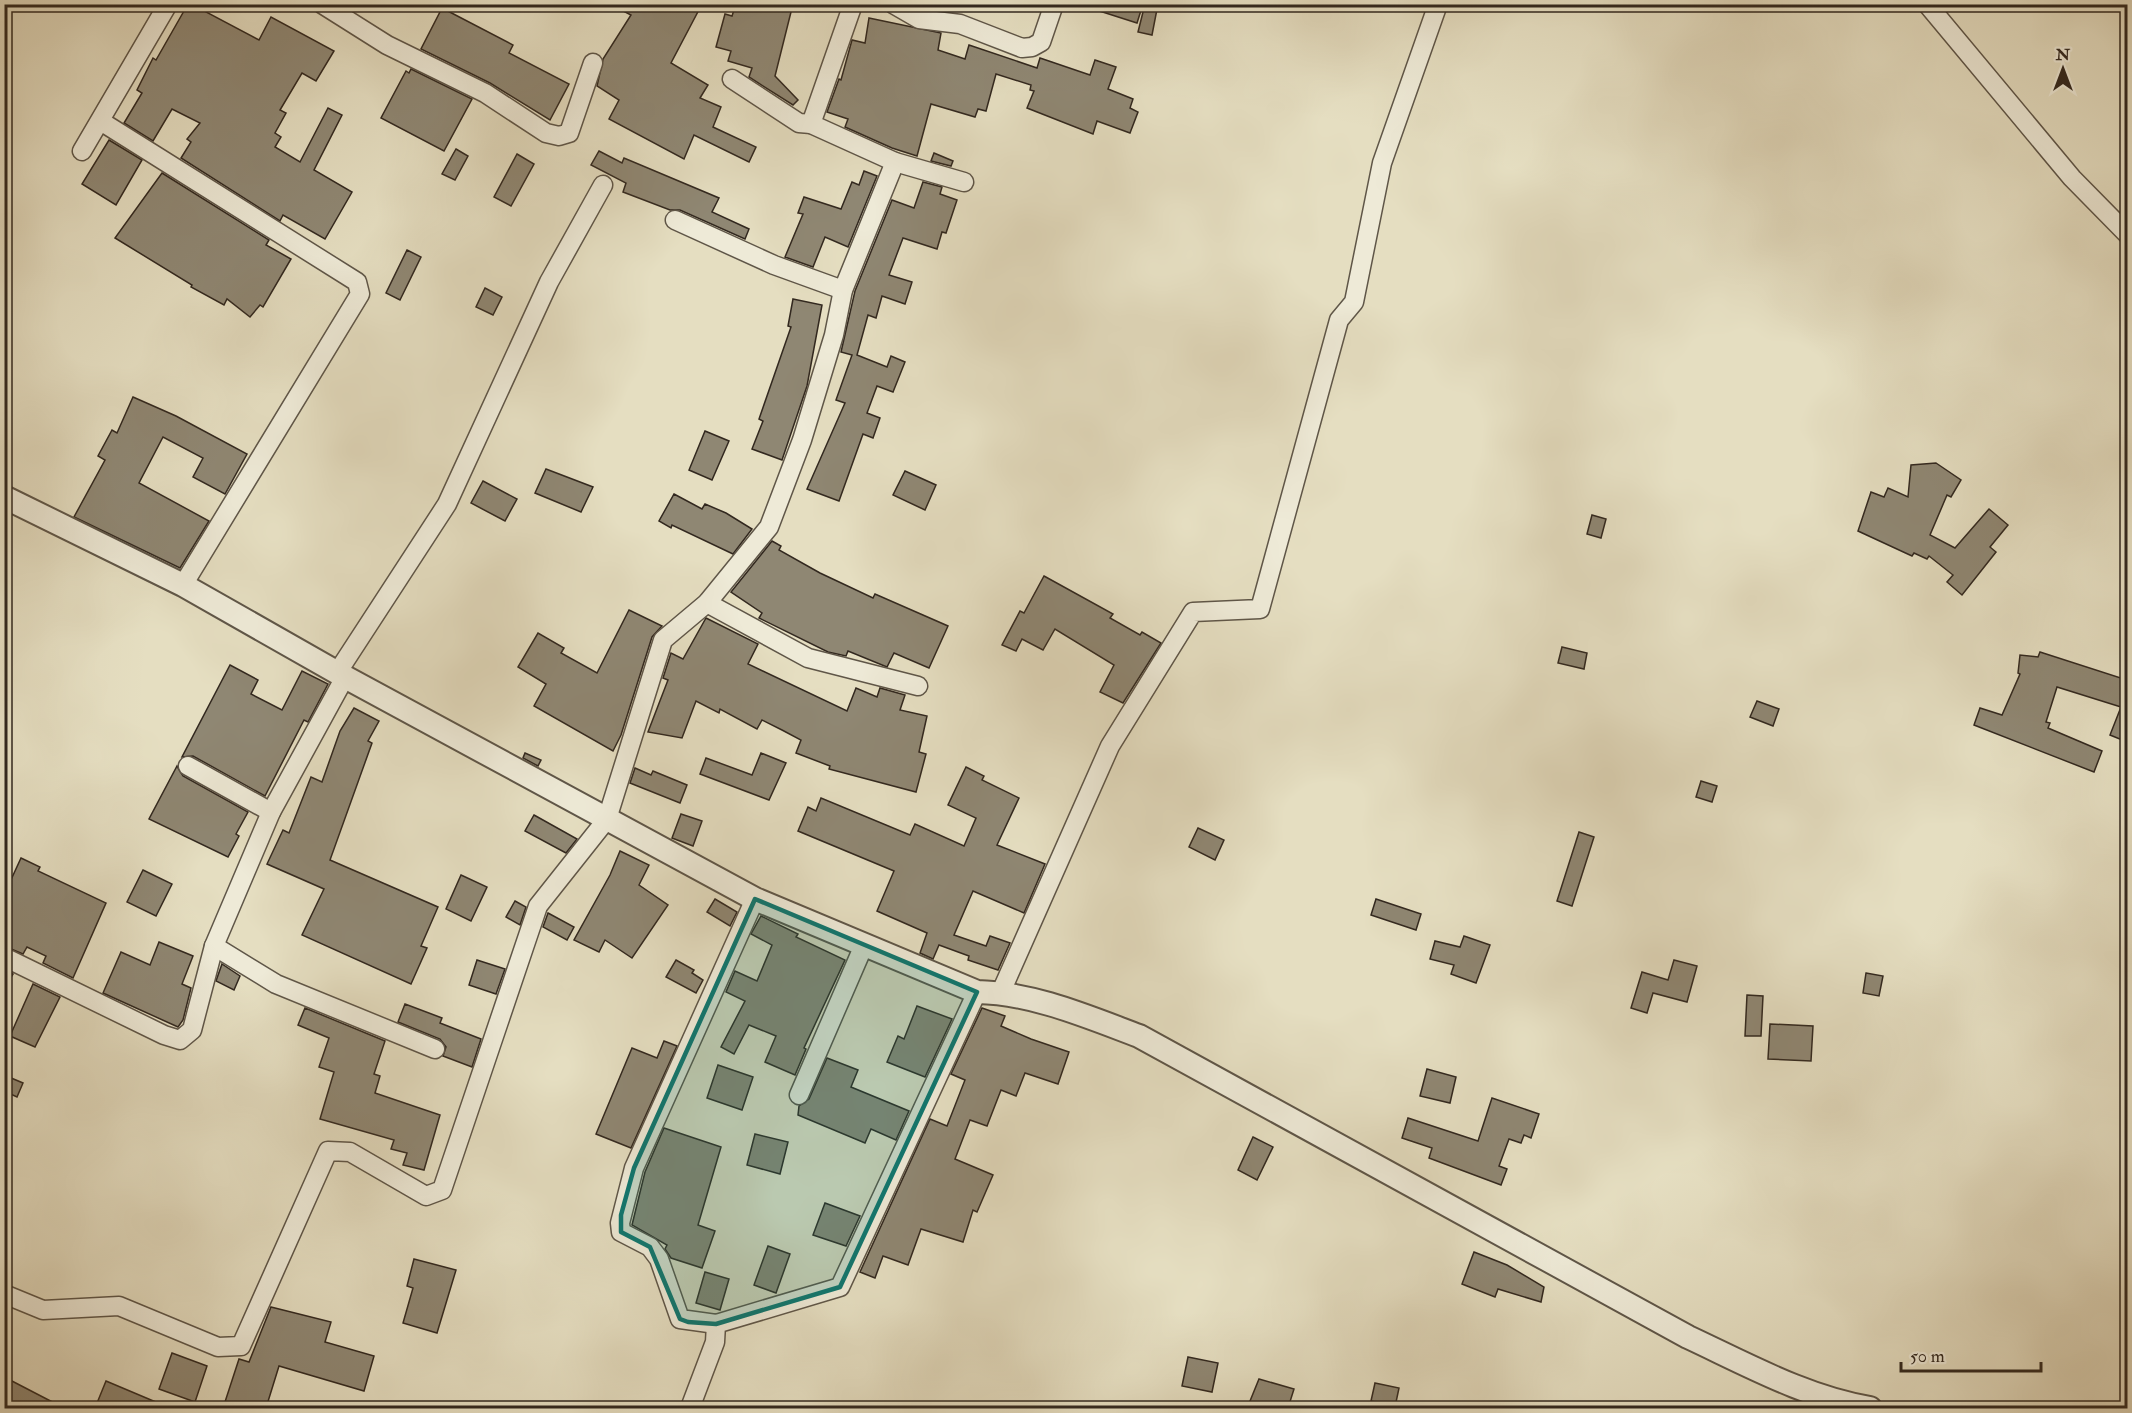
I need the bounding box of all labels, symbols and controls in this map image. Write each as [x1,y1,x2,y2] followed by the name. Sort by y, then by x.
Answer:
[2033,39,2093,99] north arrow
[2055,45,2071,65] text: N
[1901,1335,2040,1373] scale bar
[1910,1345,1945,1368] text: 50 m

